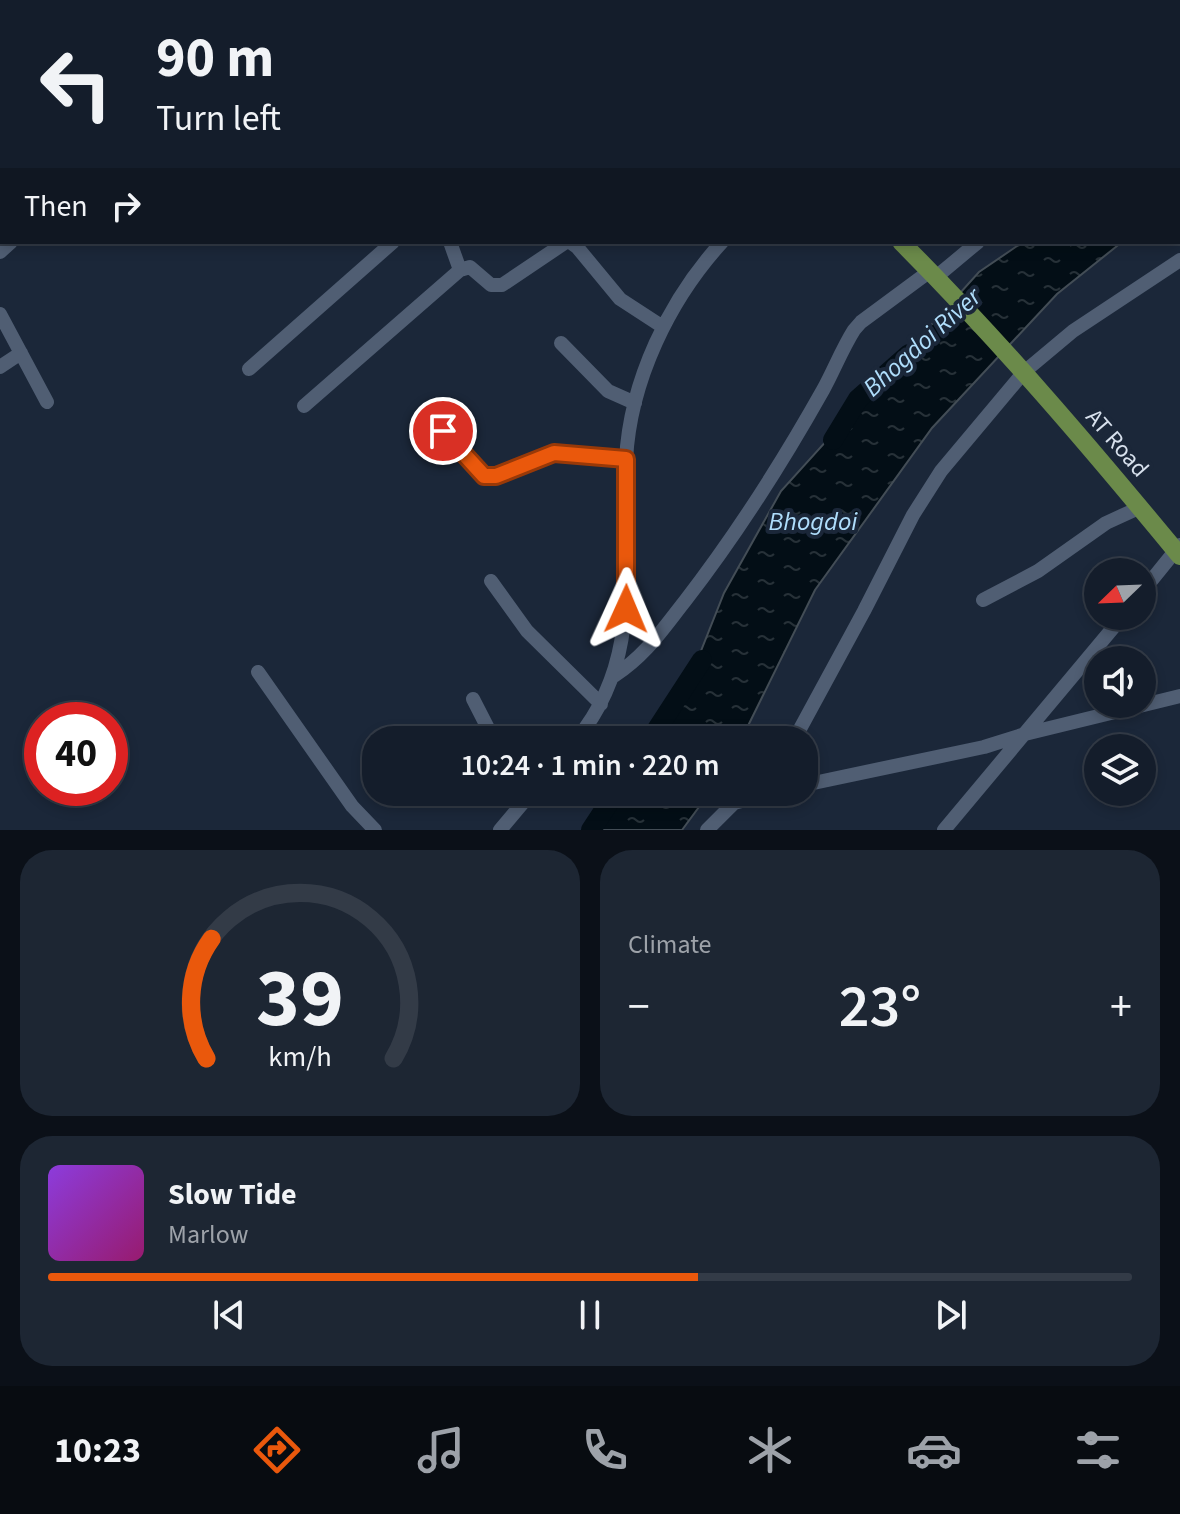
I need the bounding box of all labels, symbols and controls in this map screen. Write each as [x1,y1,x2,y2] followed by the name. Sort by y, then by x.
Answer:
[156,19,274,98] text: 90 m
[24,32,128,136] icon: left
[156,93,281,144] text: Turn left
[104,184,148,228] icon: right
[24,185,88,228] text: Then
[855,278,990,405] water label: Bhogdoi River
[409,397,477,465] pin
[1077,401,1157,485] street label: AT Road
[421,409,465,453] icon: arrive
[769,503,858,540] water label: Bhogdoi
[1084,558,1156,630] north arrow
[1084,558,1156,806] map controls
[584,567,668,651] position arrow
[1084,646,1156,718] button: sound
[24,702,128,806] speed limit sign: 40
[1084,734,1156,806] button: layers
[460,744,720,787] text: 10:24 · 1 min · 220 m
[628,926,712,963] text: Climate
[256,940,344,1058] text: 39
[839,965,921,1050] text: 23°
[628,976,650,1039] text: −
[1110,976,1132,1039] text: +
[268,1037,332,1077] text: km/h
[168,1173,297,1216] text: Slow Tide
[168,1216,248,1253] text: Marlow
[207,1293,251,1337] icon: previous
[568,1293,612,1337] icon: pause
[929,1293,973,1337] icon: next
[249,1422,305,1478] icon: directions
[413,1422,469,1478] icon: music
[577,1422,633,1478] icon: phone
[742,1422,798,1478] icon: climate
[906,1422,962,1478] icon: car
[1070,1422,1126,1478] icon: filters
[54,1425,141,1476] text: 10:23

